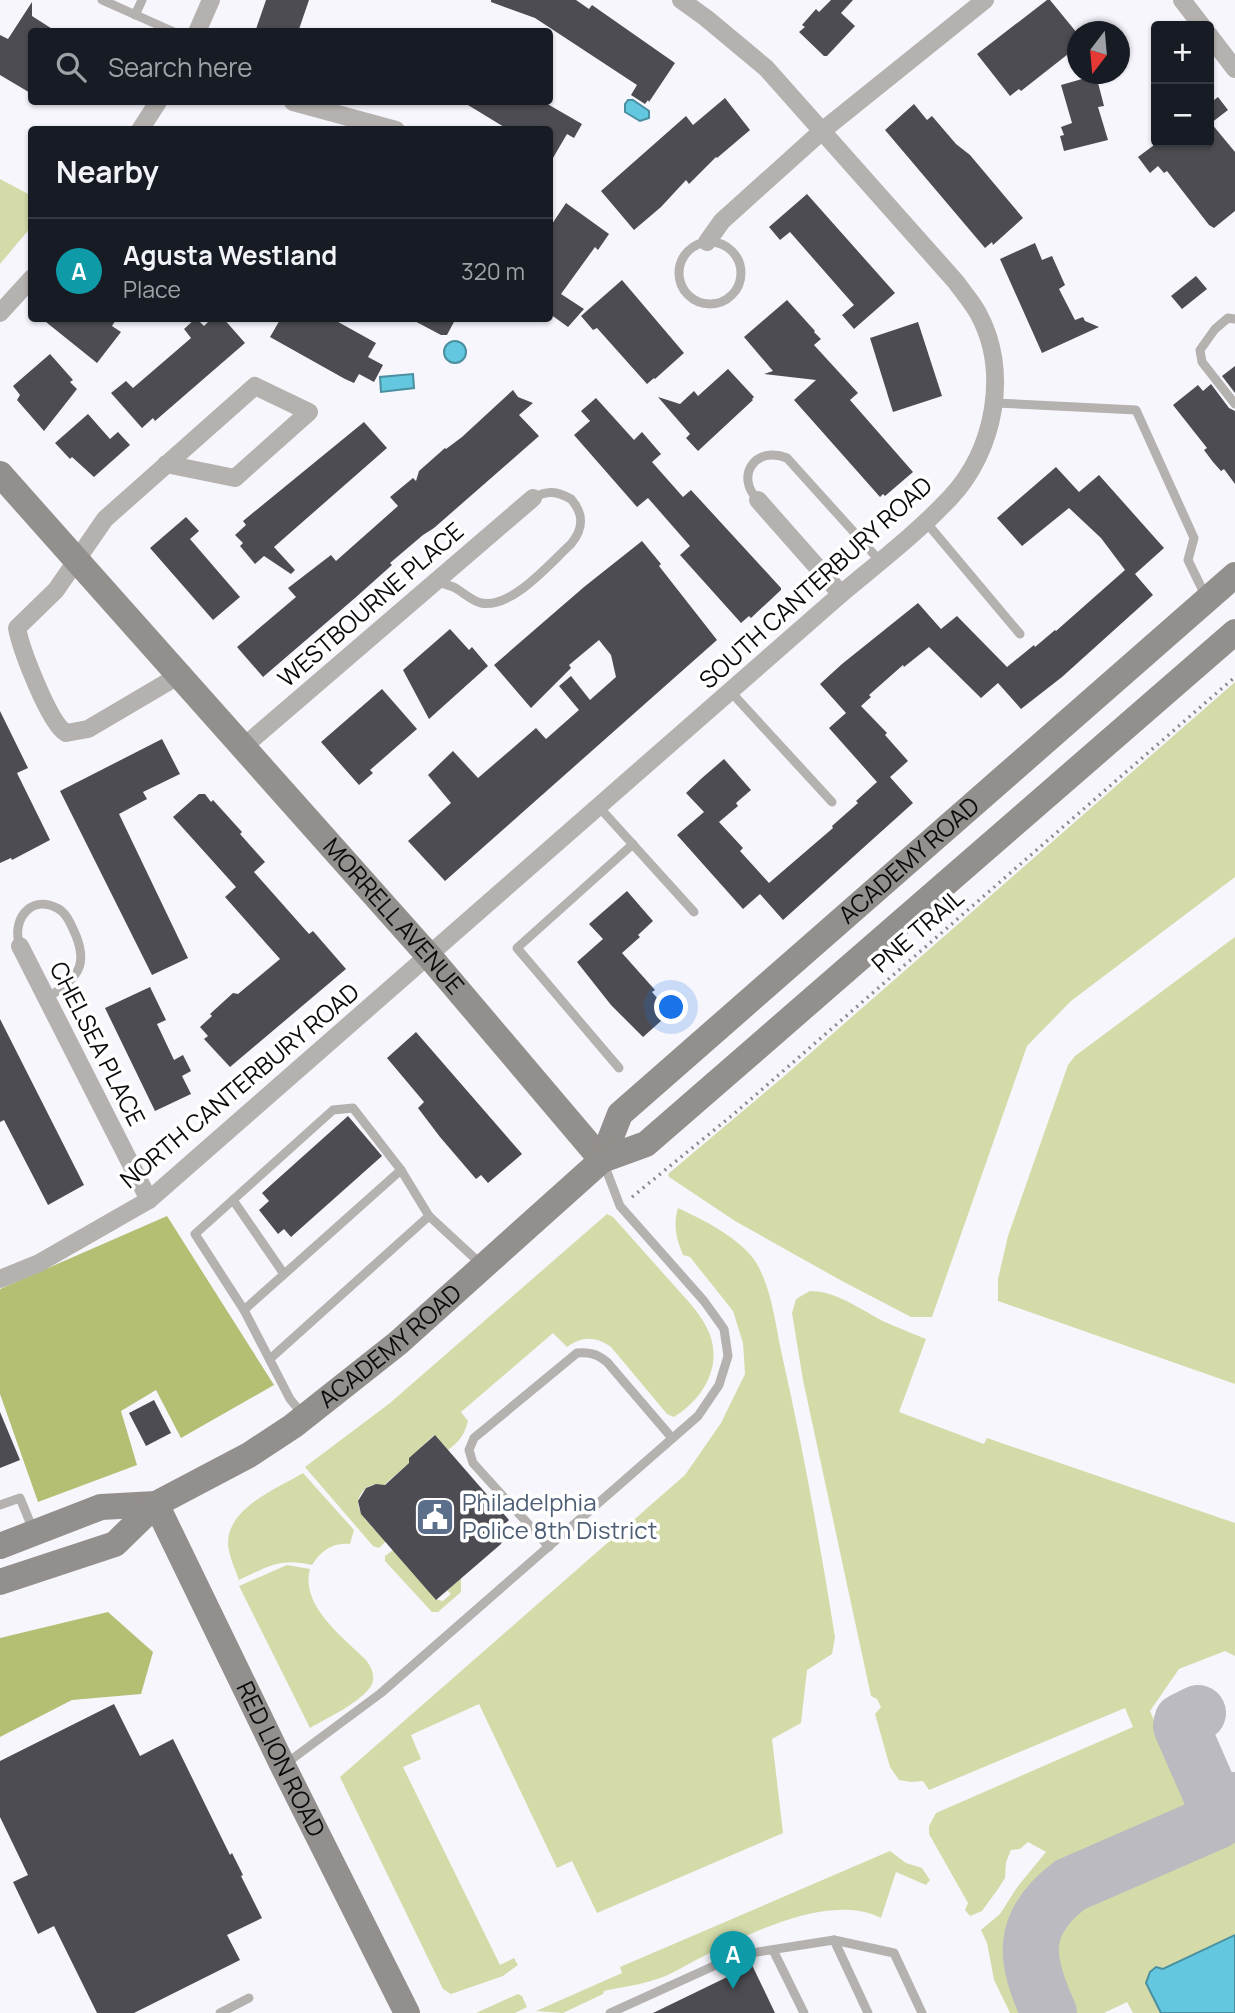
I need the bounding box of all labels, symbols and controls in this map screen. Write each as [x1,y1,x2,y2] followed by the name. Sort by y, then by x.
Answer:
[1067,21,1130,84] north arrow
[1151,21,1214,147] map controls
[1151,21,1214,84] button: +
[28,28,553,105] search box
[52,48,90,86] icon: search
[108,49,253,85] text: Search here
[1151,84,1214,147] button: −
[56,151,159,192] text: Nearby
[123,237,337,273] text: Agusta Westland
[71,255,87,287] text: A
[461,255,525,287] text: 320 m
[123,273,181,305] text: Place
[691,468,939,696] street label: SOUTH CANTERBURY ROAD
[270,514,470,694] street label: WESTBOURNE PLACE
[831,789,986,930] street label: ACADEMY ROAD
[316,830,472,1001] street label: MORRELL AVENUE
[864,881,970,979] street label: PNE TRAIL
[43,955,154,1131] street label: CHELSEA PLACE
[112,975,366,1195] street label: NORTH CANTERBURY ROAD
[654,990,688,1024] your location
[311,1276,468,1415] street label: ACADEMY ROAD
[462,1485,657,1546] place label: Philadelphia Police 8th District
[414,1496,456,1538] public building icon: Philadelphia Police 8th District
[229,1675,334,1842] street label: RED LION ROAD
[710,1931,756,1989] pin: A

